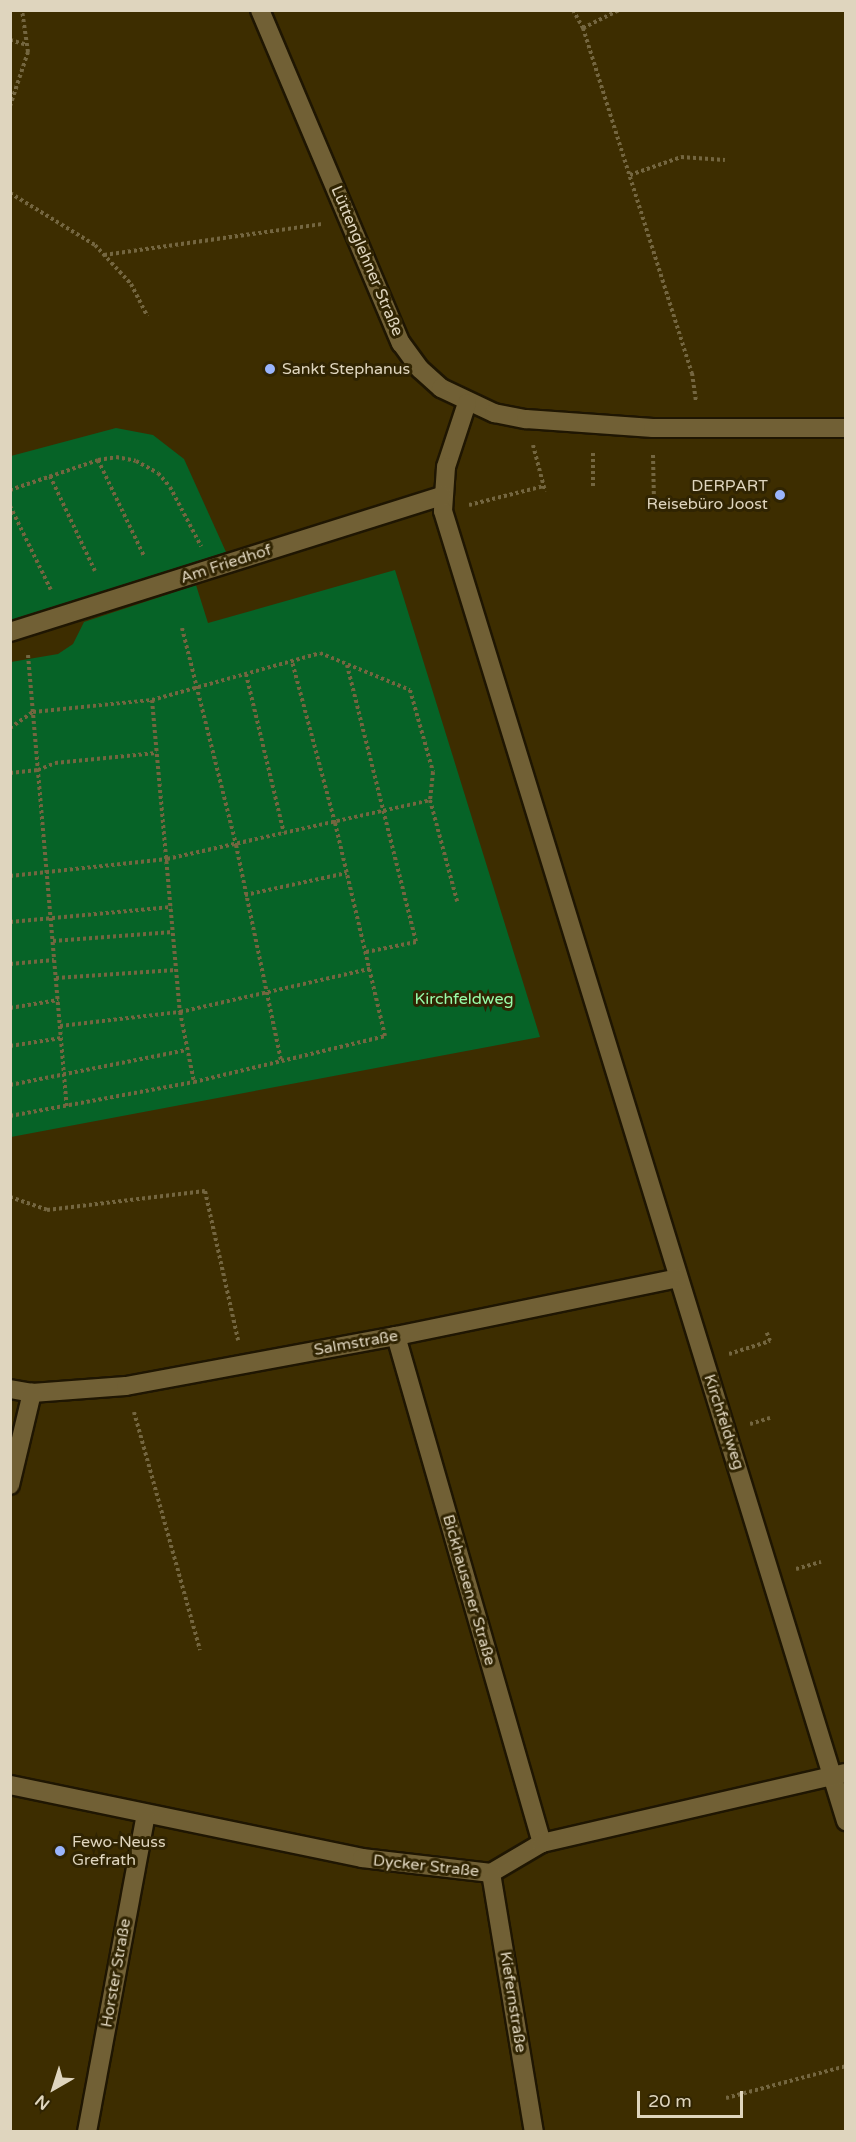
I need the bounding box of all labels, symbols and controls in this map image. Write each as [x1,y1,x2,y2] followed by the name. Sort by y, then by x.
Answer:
[327,183,407,339] street label: Lüttenglehner Straße
[282,359,410,379] place label: Sankt Stephanus
[263,362,277,376] marker: Sankt Stephanus
[647,476,768,514] place label: DERPART Reisebüro Joost
[773,488,787,502] marker: DERPART Reisebüro Joost
[178,540,274,588] street label: Am Friedhof
[414,989,514,1009] park label: Kirchfeldweg
[312,1326,400,1360] street label: Salmstraße
[700,1372,748,1472] street label: Kirchfeldweg
[438,1512,500,1668] street label: Bickhausener Straße
[72,1832,166,1870] place label: Fewo-Neuss Grefrath
[53,1844,67,1858] marker: Fewo-Neuss Grefrath
[372,1851,480,1881] street label: Dycker Straße
[97,1917,135,2029] street label: Horster Straße
[496,1950,530,2054] street label: Kiefernstraße
[24,2058,84,2118] north arrow
[640,2079,746,2117] scale bar
[31,2090,54,2114] text: N
[648,2090,692,2112] text: 20 m

